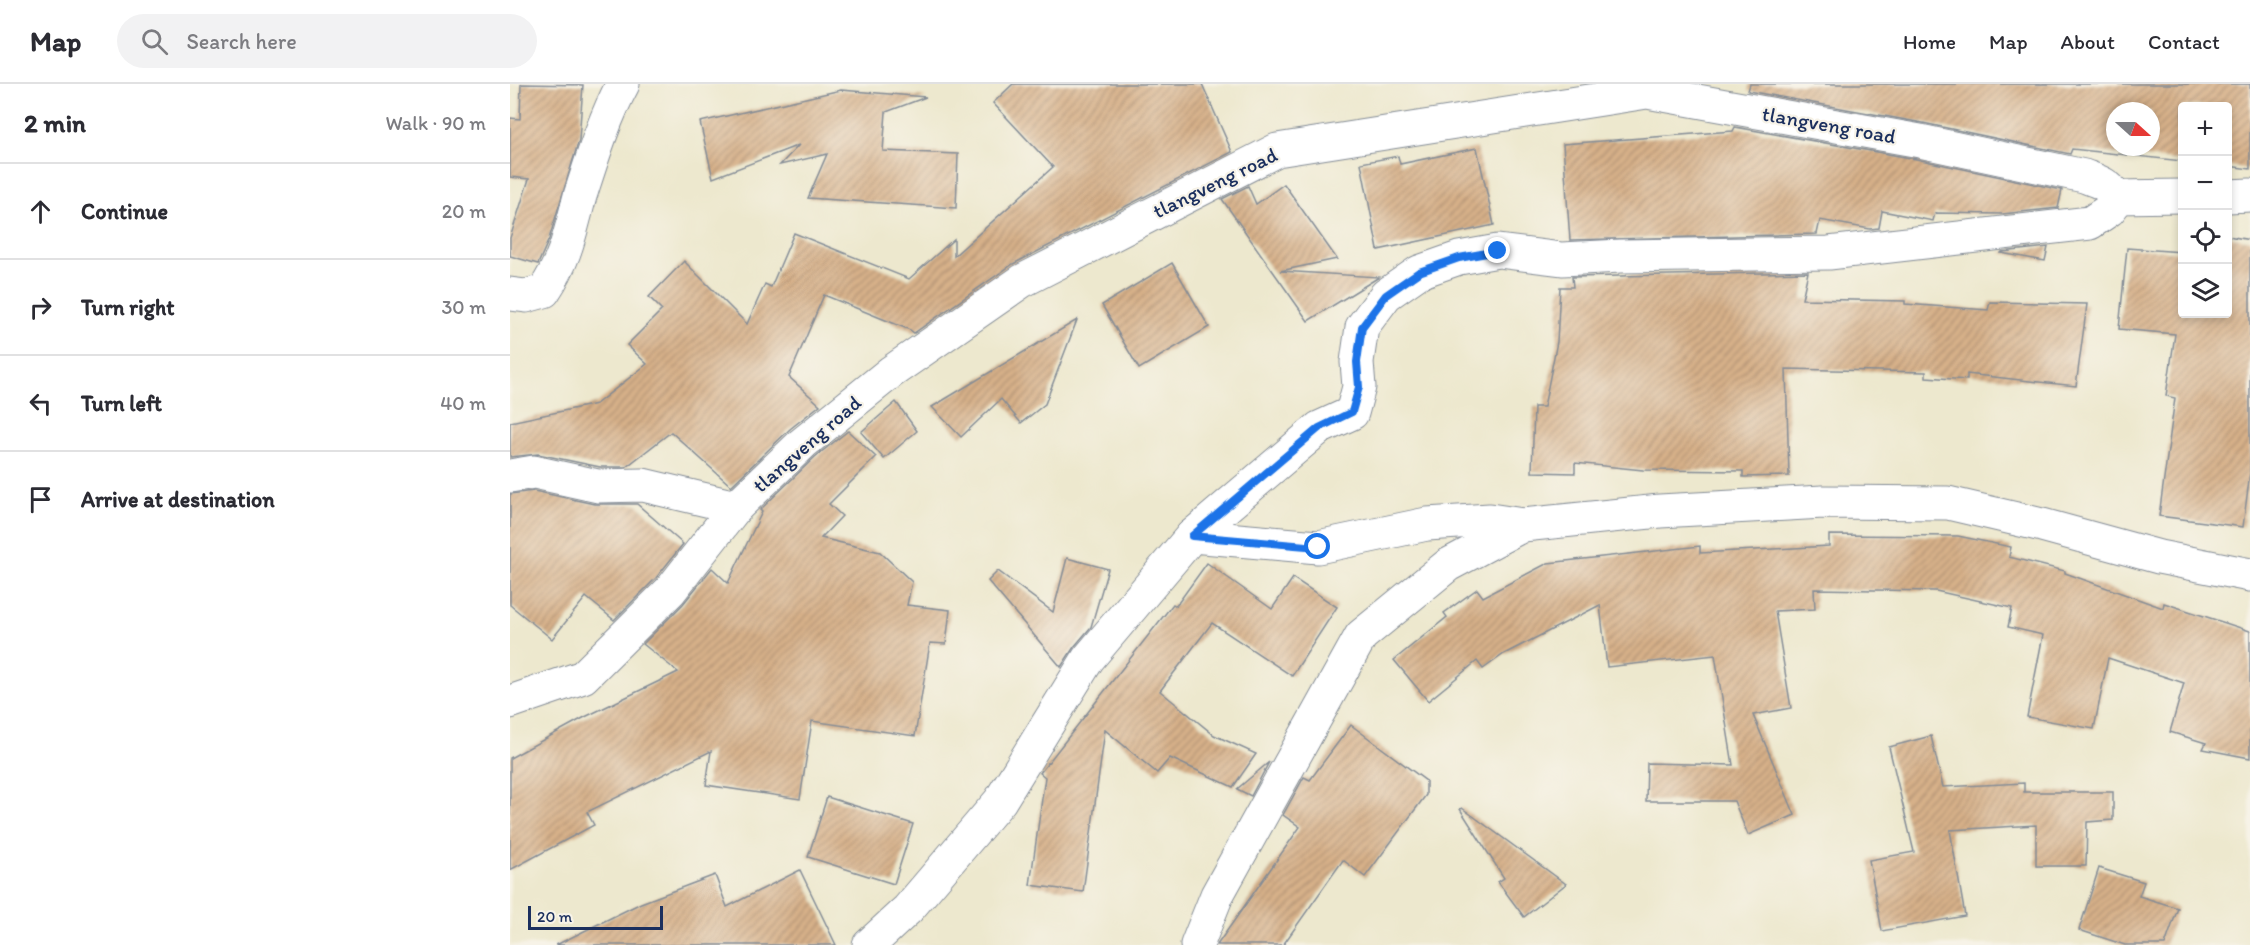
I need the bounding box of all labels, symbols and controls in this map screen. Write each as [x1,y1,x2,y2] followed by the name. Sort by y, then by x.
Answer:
[117,14,537,68] search box
[30,24,81,58] text: Map
[138,25,171,58] icon: search
[186,28,297,55] text: Search here
[1903,29,1956,54] text: Home
[1989,29,2028,54] text: Map
[2061,29,2115,54] text: About
[2148,29,2220,54] text: Contact
[1760,100,1899,149] street label: tlangveng road
[2106,102,2160,156] north arrow
[2178,102,2232,318] map controls
[2178,102,2232,156] button: +
[24,107,86,139] text: 2 min
[385,111,486,135] text: Walk · 90 m
[1148,141,1282,223] street label: tlangveng road
[2178,156,2232,210] button: −
[24,195,57,228] icon: ahead
[81,198,168,225] text: Continue
[442,199,486,223] text: 20 m
[2178,210,2232,264] button: locate
[1484,237,1510,263] route end
[2178,264,2232,318] button: layers
[24,291,57,324] icon: right
[81,294,175,321] text: Turn right
[441,295,486,319] text: 30 m
[24,387,57,420] icon: left
[747,389,866,498] street label: tlangveng road
[81,390,162,417] text: Turn left
[440,391,486,415] text: 40 m
[24,483,57,516] icon: arrive
[81,486,275,513] text: Arrive at destination
[1304,533,1330,559] route start
[528,903,663,930] scale bar
[537,907,572,926] text: 20 m

